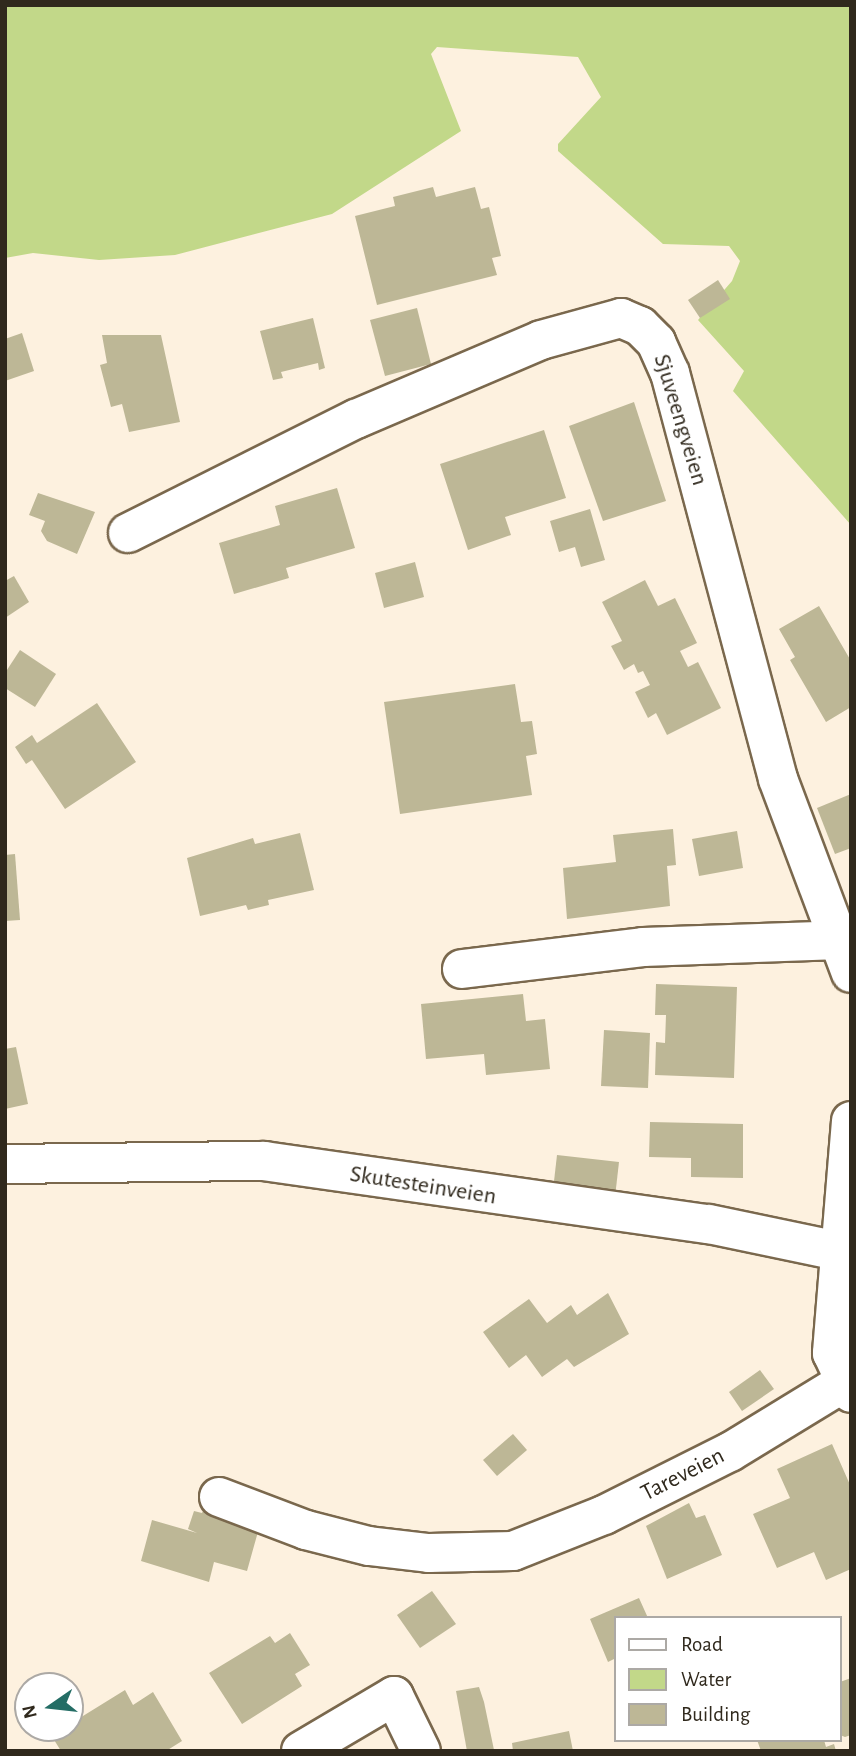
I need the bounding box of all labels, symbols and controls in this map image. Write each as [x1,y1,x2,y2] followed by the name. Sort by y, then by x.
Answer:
[646,351,714,489] street label: Sjuveengveien
[348,1160,498,1212] street label: Skutesteinveien
[636,1442,730,1508] street label: Tareveien
[614,1616,842,1742] legend
[681,1634,723,1655] text: Road
[681,1669,731,1690] text: Water
[14,1672,84,1742] north arrow
[19,1703,41,1720] text: N
[681,1704,750,1725] text: Building

